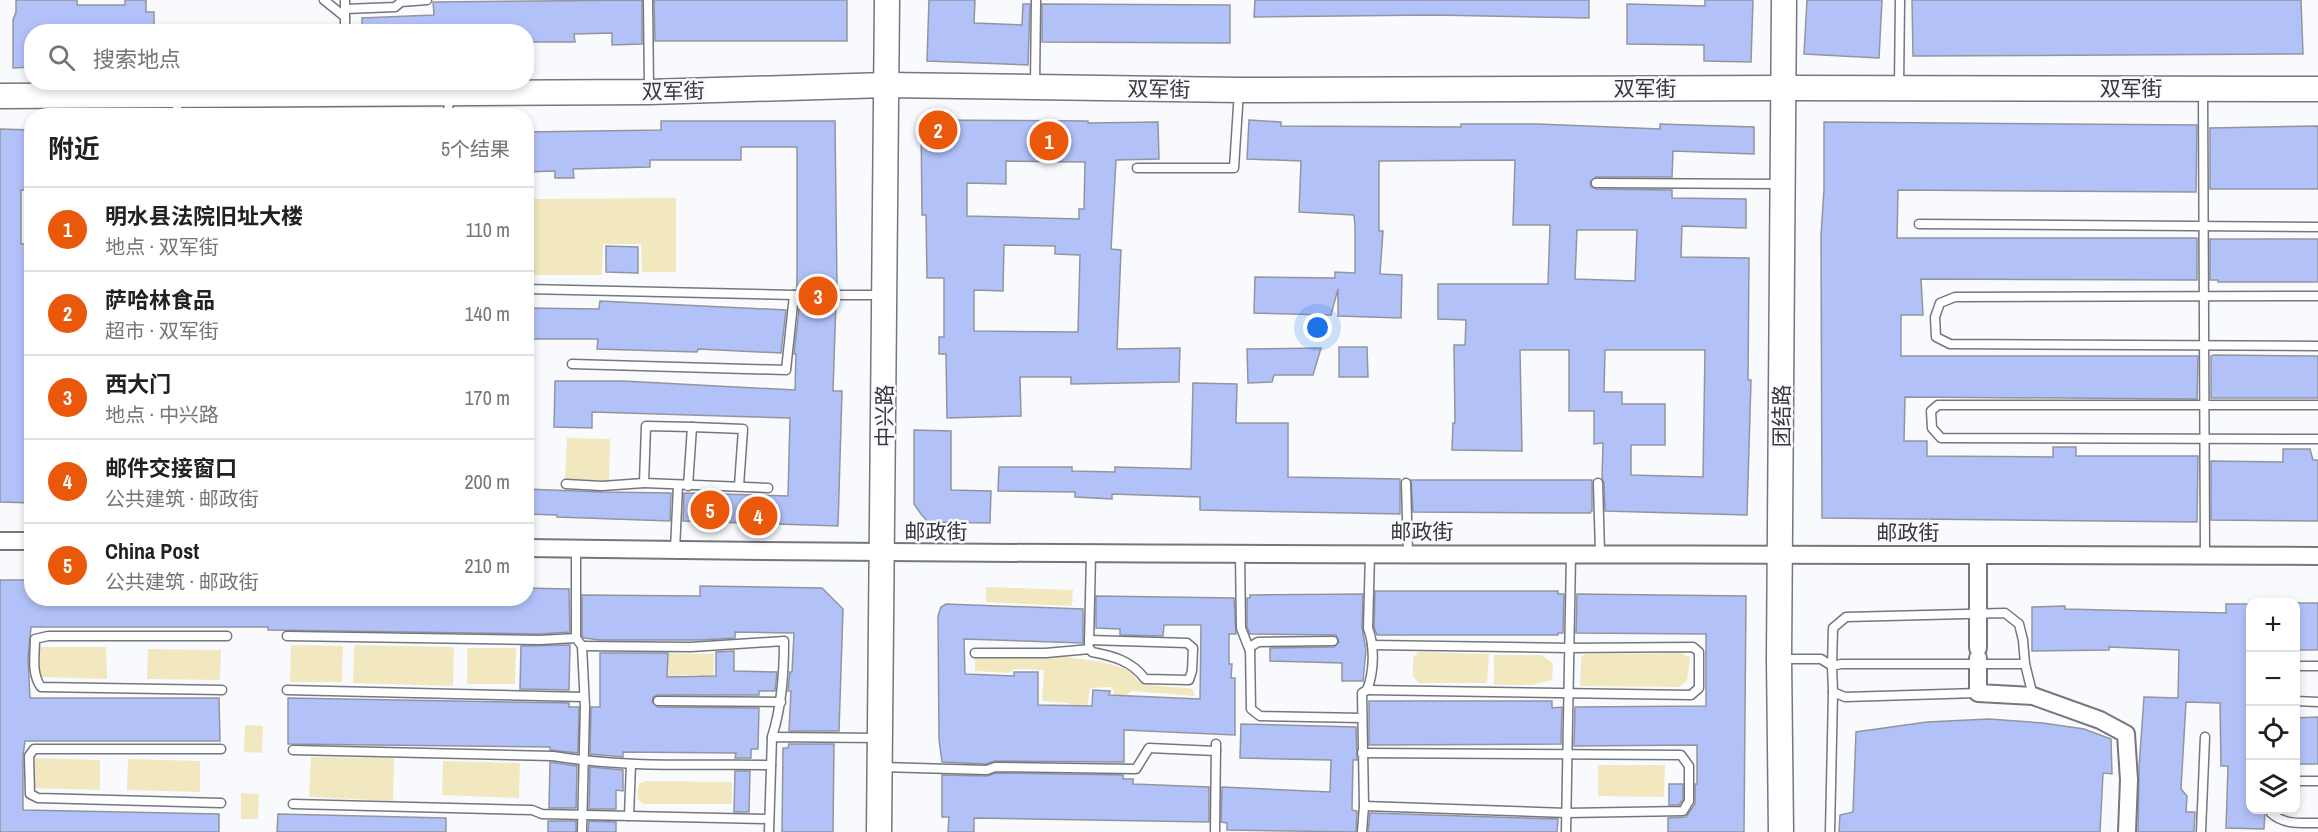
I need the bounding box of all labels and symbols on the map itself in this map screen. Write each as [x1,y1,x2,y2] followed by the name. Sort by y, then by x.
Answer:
[1127,74,1191,104] street label: 双军街
[1614,74,1677,103] street label: 双军街
[2100,74,2163,103] street label: 双军街
[641,76,705,106] street label: 双军街
[918,108,958,152] pin: 2
[1030,118,1068,164] pin: 1
[798,274,838,318] pin: 3
[1303,313,1332,342] your location
[870,385,899,448] street label: 中兴路
[1767,385,1796,448] street label: 团结路
[690,488,730,532] pin: 5
[738,494,777,538] pin: 4
[905,517,968,546] street label: 邮政街
[1391,517,1454,546] street label: 邮政街
[1877,518,1940,547] street label: 邮政街

